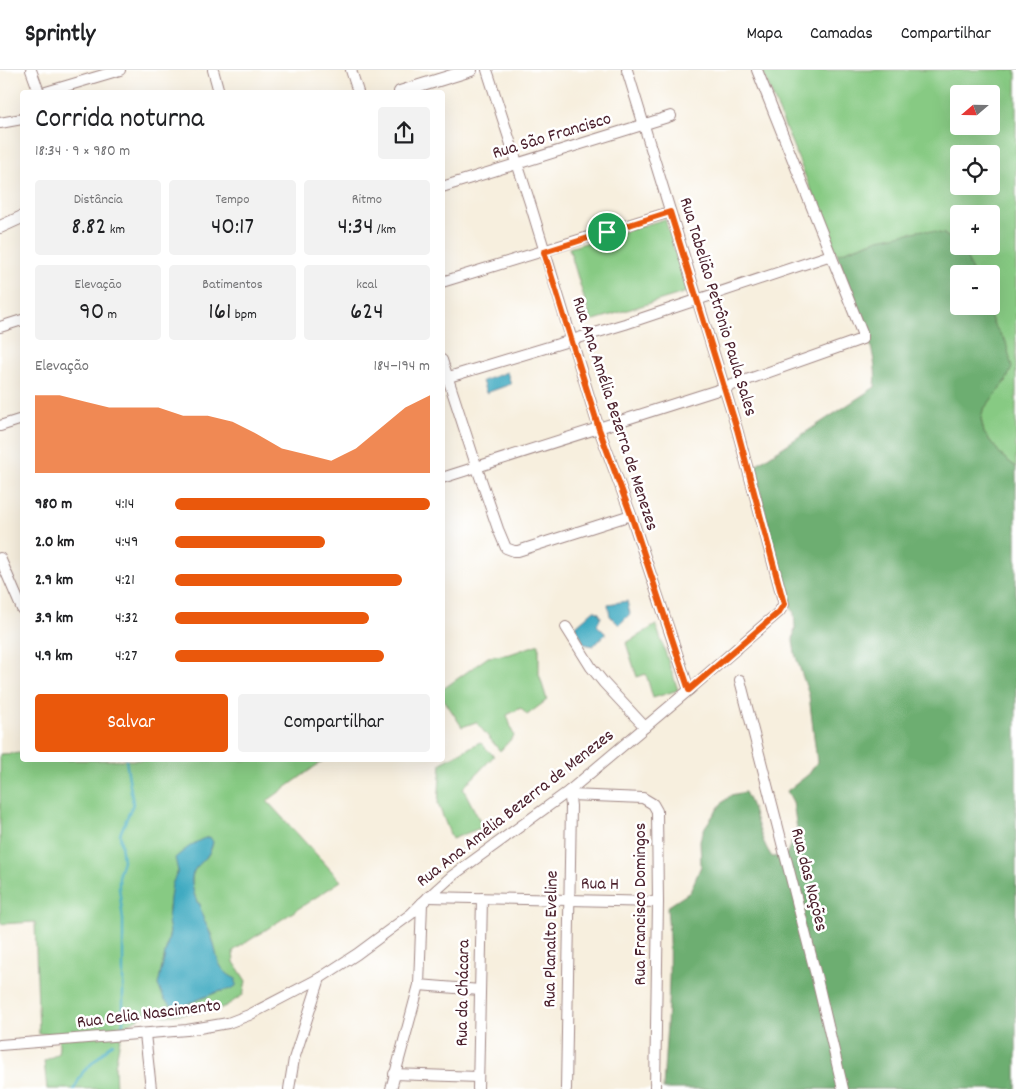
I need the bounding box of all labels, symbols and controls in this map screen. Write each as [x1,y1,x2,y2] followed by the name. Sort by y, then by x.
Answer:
[25,18,95,52] text: Sprintly
[746,22,782,47] text: Mapa
[810,22,873,47] text: Camadas
[901,22,991,47] text: Compartilhar
[950,85,1000,135] north arrow
[950,85,1000,315] map controls
[35,101,204,141] text: Corrida noturna
[378,107,430,159] button: share
[490,107,614,167] street label: Rua São Francisco
[35,140,130,163] text: 18:34 · 9 × 980 m
[950,145,1000,195] button: locate
[74,190,123,210] text: Distância
[215,190,250,210] text: Tempo
[352,190,382,210] text: Ritmo
[672,194,762,420] street label: Rua Tabelião Petrônio Paula Sales
[950,205,1000,255] button: +
[71,210,106,246] text: 8.82
[211,210,254,246] text: 40:17
[338,210,374,246] text: 4:34
[586,211,628,253] pin
[593,218,621,246] icon: arrive
[106,220,125,240] text: km
[374,220,396,240] text: /km
[950,265,1000,315] button: −
[75,275,122,295] text: Elevação
[202,275,263,295] text: Batimentos
[356,275,377,295] text: kcal
[564,294,664,534] street label: Rua Ana Amélia Bezerra de Menezes
[79,295,104,331] text: 90
[208,295,231,331] text: 161
[350,295,384,331] text: 624
[104,305,117,325] text: m
[231,305,257,325] text: bpm
[35,355,89,378] text: Elevação
[373,355,430,378] text: 184–194 m
[35,493,72,516] text: 980 m
[115,493,134,516] text: 4:14
[35,531,75,554] text: 2.0 km
[115,531,138,554] text: 4:49
[35,569,73,592] text: 2.9 km
[115,569,135,592] text: 4:21
[35,607,73,630] text: 3.9 km
[115,607,138,630] text: 4:32
[35,645,73,668] text: 4.9 km
[115,645,137,668] text: 4:27
[35,694,228,752] button: Salvar
[238,694,430,752] button: Compartilhar
[412,724,620,894] street label: Rua Ana Amélia Bezerra de Menezes
[629,823,654,985] street label: Rua Francisco Domingos
[783,826,833,934] street label: Rua das Nações
[538,870,566,1008] street label: Rua Planalto Eveline
[581,872,619,898] street label: Rua H
[451,939,477,1047] street label: Rua da Chácara
[76,994,222,1036] street label: Rua Celia Nascimento

